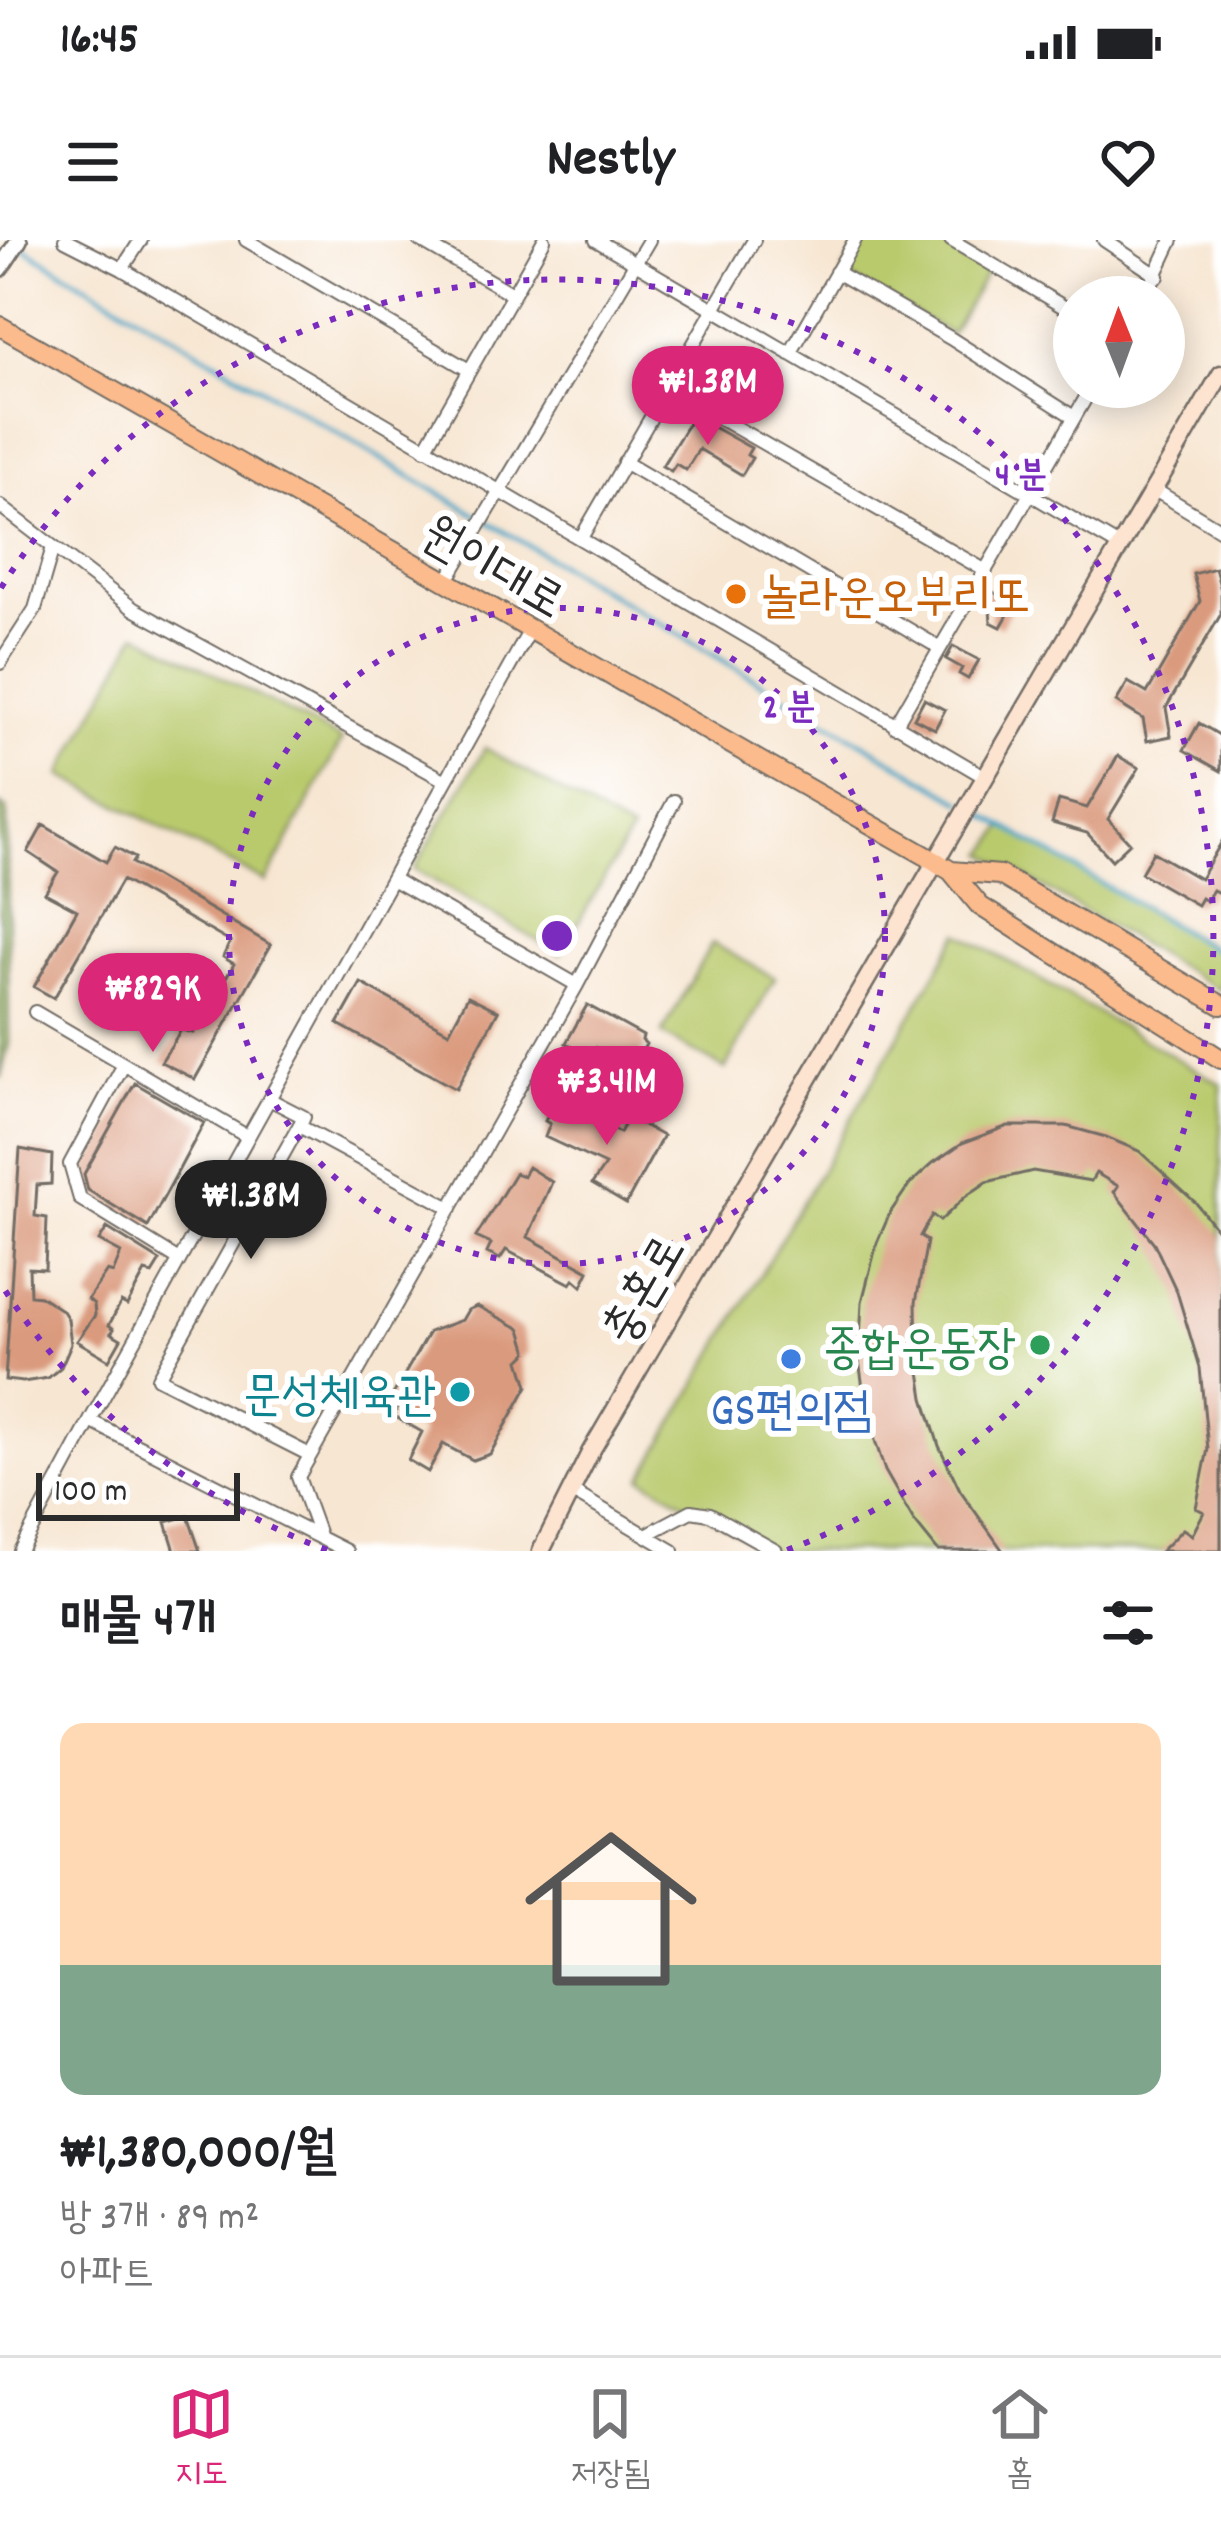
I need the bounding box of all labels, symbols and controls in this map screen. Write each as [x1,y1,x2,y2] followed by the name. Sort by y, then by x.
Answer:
[60,10,139,74] text: 16:45
[547,124,674,201] text: Nestly
[60,129,126,195] icon: menu
[1095,129,1161,195] icon: heart
[1053,276,1185,408] north arrow
[1053,276,1185,408] map controls
[610,346,806,448] pin: ₩1.38M
[659,357,757,412] text: ₩1.38M
[995,452,1047,504] text: 4 분
[407,503,575,640] street label: 원이대로
[760,567,1030,636] place label: 놀라운오부리또
[723,581,749,607] marker: 놀라운오부리또
[763,684,815,736] text: 2 분
[536,915,578,957] centre of rings
[69,953,237,1055] pin: ₩829K
[105,964,201,1019] text: ₩829K
[509,1046,705,1148] pin: ₩3.41M
[557,1057,657,1112] text: ₩3.41M
[153,1160,349,1262] pin: ₩1.38M
[202,1171,300,1226] text: ₩1.38M
[589,1224,706,1359] street label: 충혼로
[823,1318,1016,1387] place label: 종합운동장
[1027,1332,1053,1358] marker: 종합운동장
[778,1346,804,1372] marker: GS편의점
[243,1365,436,1434] place label: 문성체육관
[447,1379,473,1405] marker: 문성체육관
[710,1380,872,1449] place label: GS편의점
[36,1467,240,1520] scale bar
[54,1470,127,1517] text: 100 m
[60,1588,216,1660] text: 매물 4개
[1095,1590,1161,1656] icon: filters
[503,1801,719,2017] icon: home
[60,2120,337,2192] text: ₩1,380,000/월
[60,2193,259,2248] text: 방 3개 · 89 m²
[60,2249,154,2304] text: 아파트
[168,2381,234,2500] tab: 지도
[571,2381,650,2500] tab: 저장됨
[987,2381,1053,2500] tab: 홈

